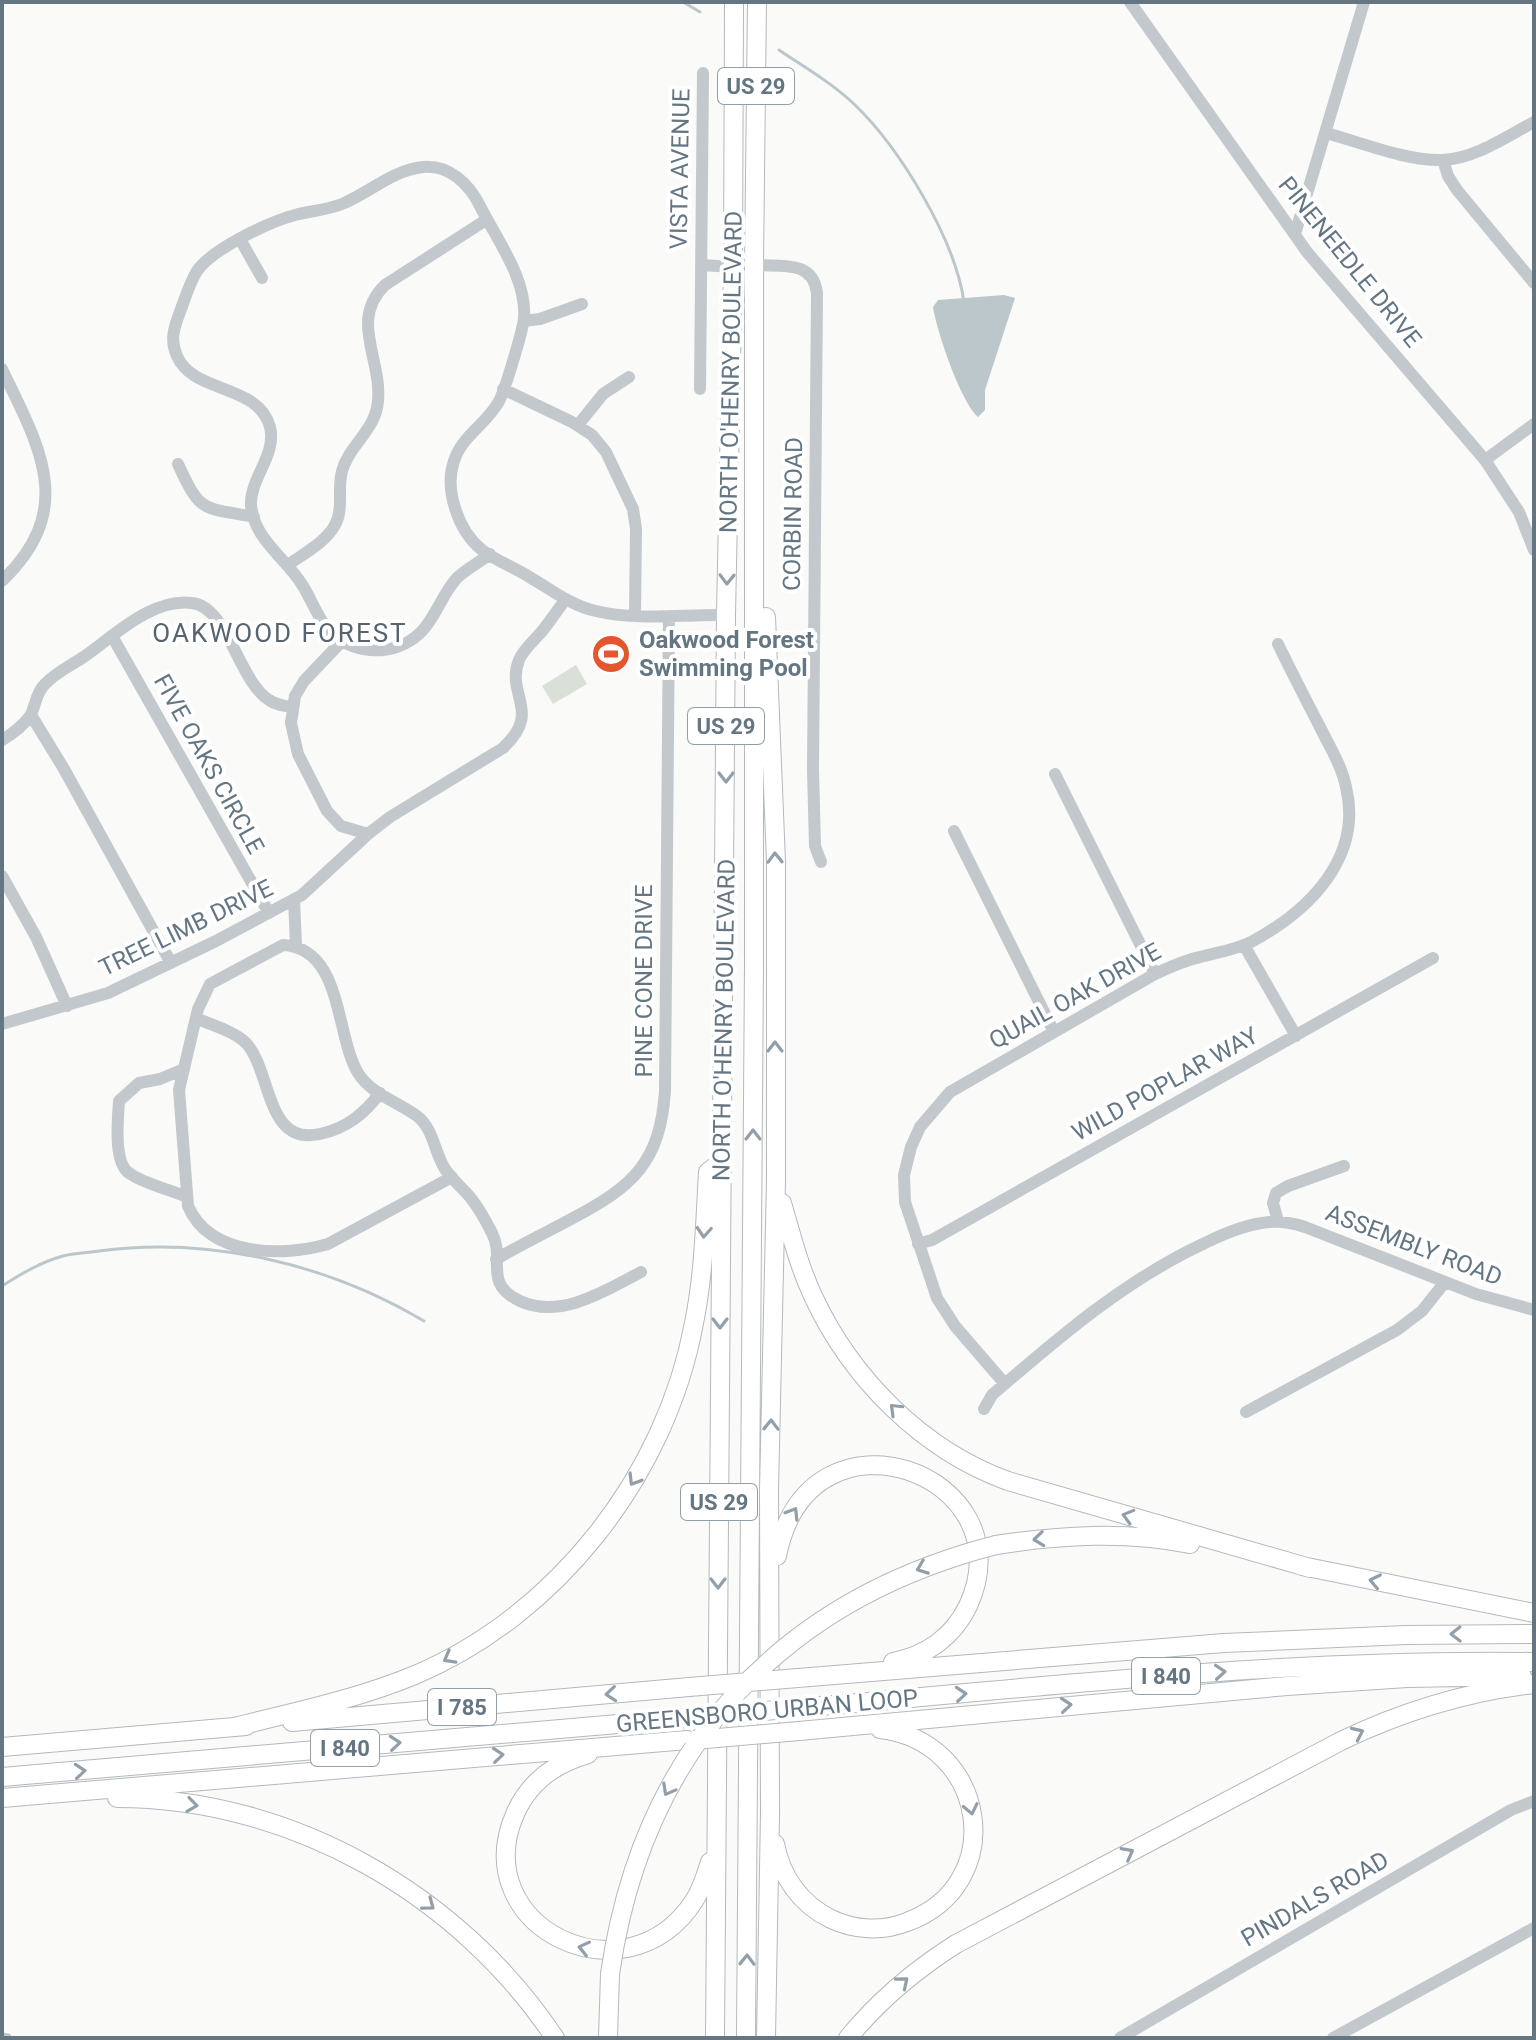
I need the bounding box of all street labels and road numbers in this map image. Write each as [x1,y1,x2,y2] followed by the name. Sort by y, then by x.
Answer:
[718,68,794,104] road number: US 29
[665,88,695,250] street label: VISTA AVENUE
[1273,171,1427,353] street label: PINENEEDLE DRIVE
[714,211,748,533] street label: NORTH O'HENRY BOULEVARD
[778,437,808,591] street label: CORBIN ROAD
[148,669,270,859] street label: FIVE OAKS CIRCLE
[688,708,764,744] road number: US 29
[707,859,741,1181] street label: NORTH O'HENRY BOULEVARD
[95,874,277,982] street label: TREE LIMB DRIVE
[630,884,658,1078] street label: PINE CONE DRIVE
[984,937,1166,1055] street label: QUAIL OAK DRIVE
[1067,1021,1263,1147] street label: WILD POPLAR WAY
[1322,1198,1506,1292] street label: ASSEMBLY ROAD
[681,1484,757,1520] road number: US 29
[1132,1658,1200,1694] road number: I 840
[615,1684,919,1738] street label: GREENSBORO URBAN LOOP
[428,1689,496,1725] road number: I 785
[311,1730,379,1766] road number: I 840
[1236,1845,1394,1953] street label: PINDALS ROAD

